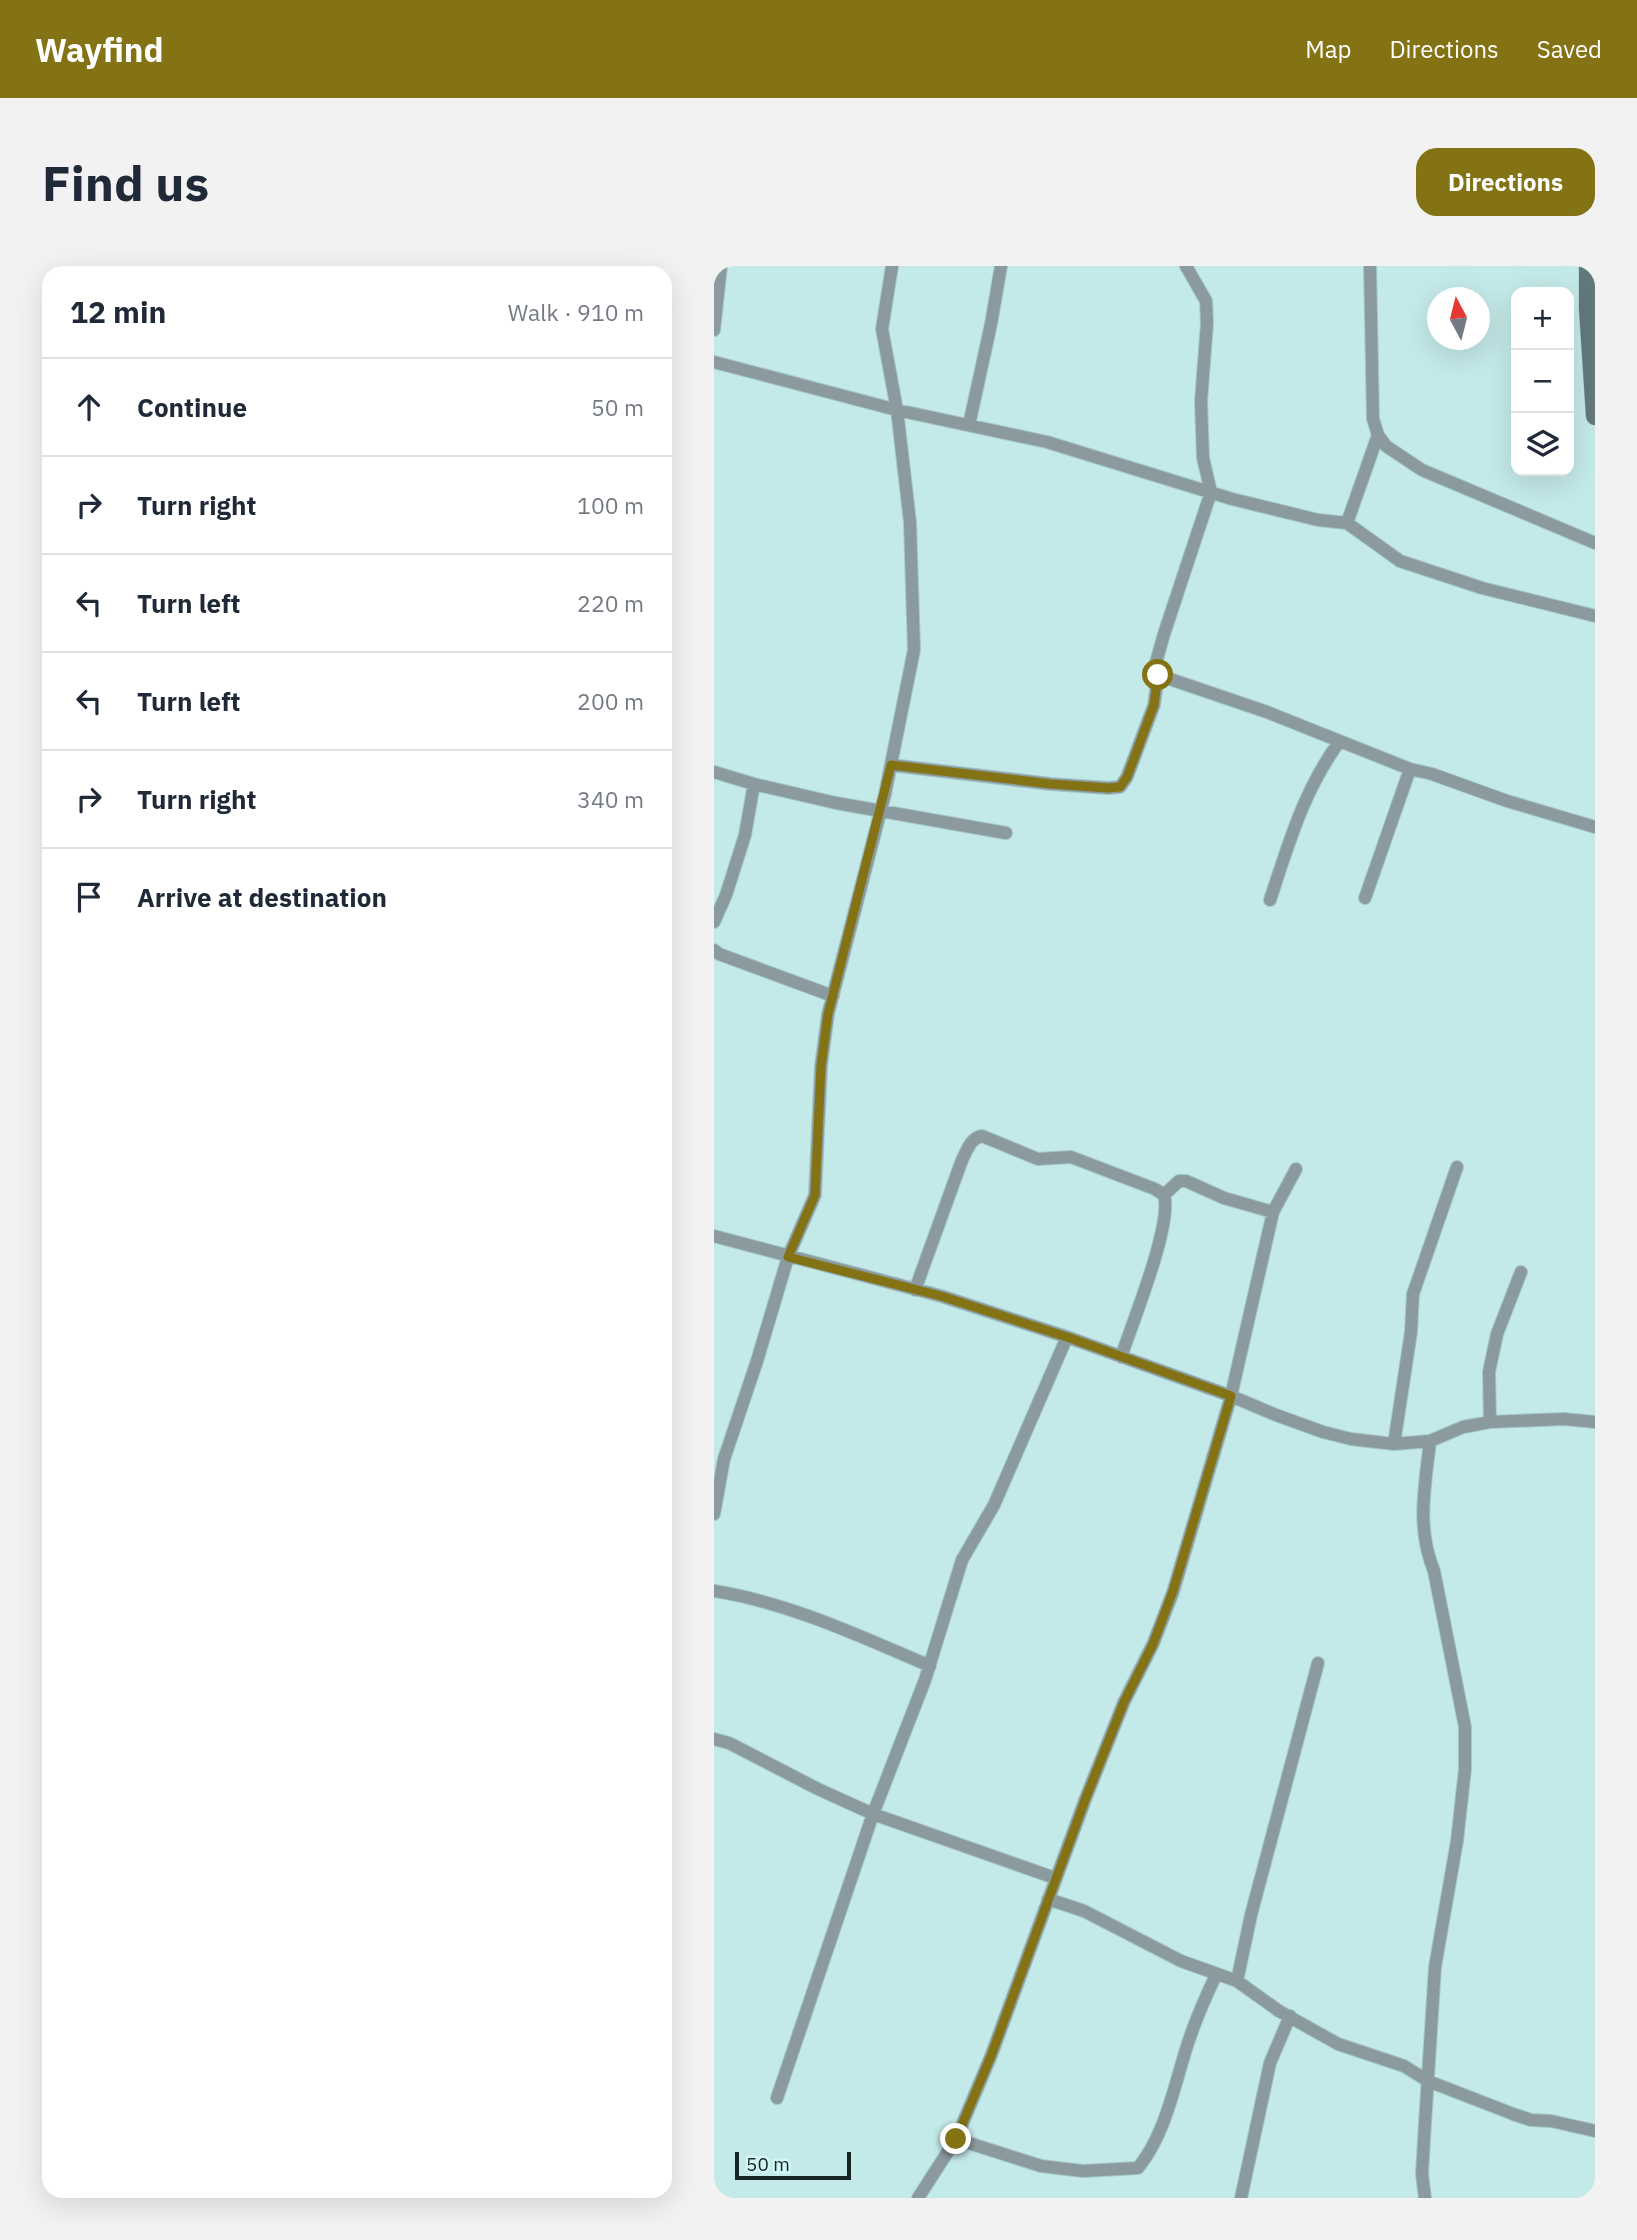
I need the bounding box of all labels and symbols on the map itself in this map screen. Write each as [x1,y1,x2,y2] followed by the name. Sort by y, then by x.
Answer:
[1427,287,1490,350] north arrow
[1142,659,1173,690] route start
[940,2123,971,2154] route end
[735,2149,850,2181] scale bar

